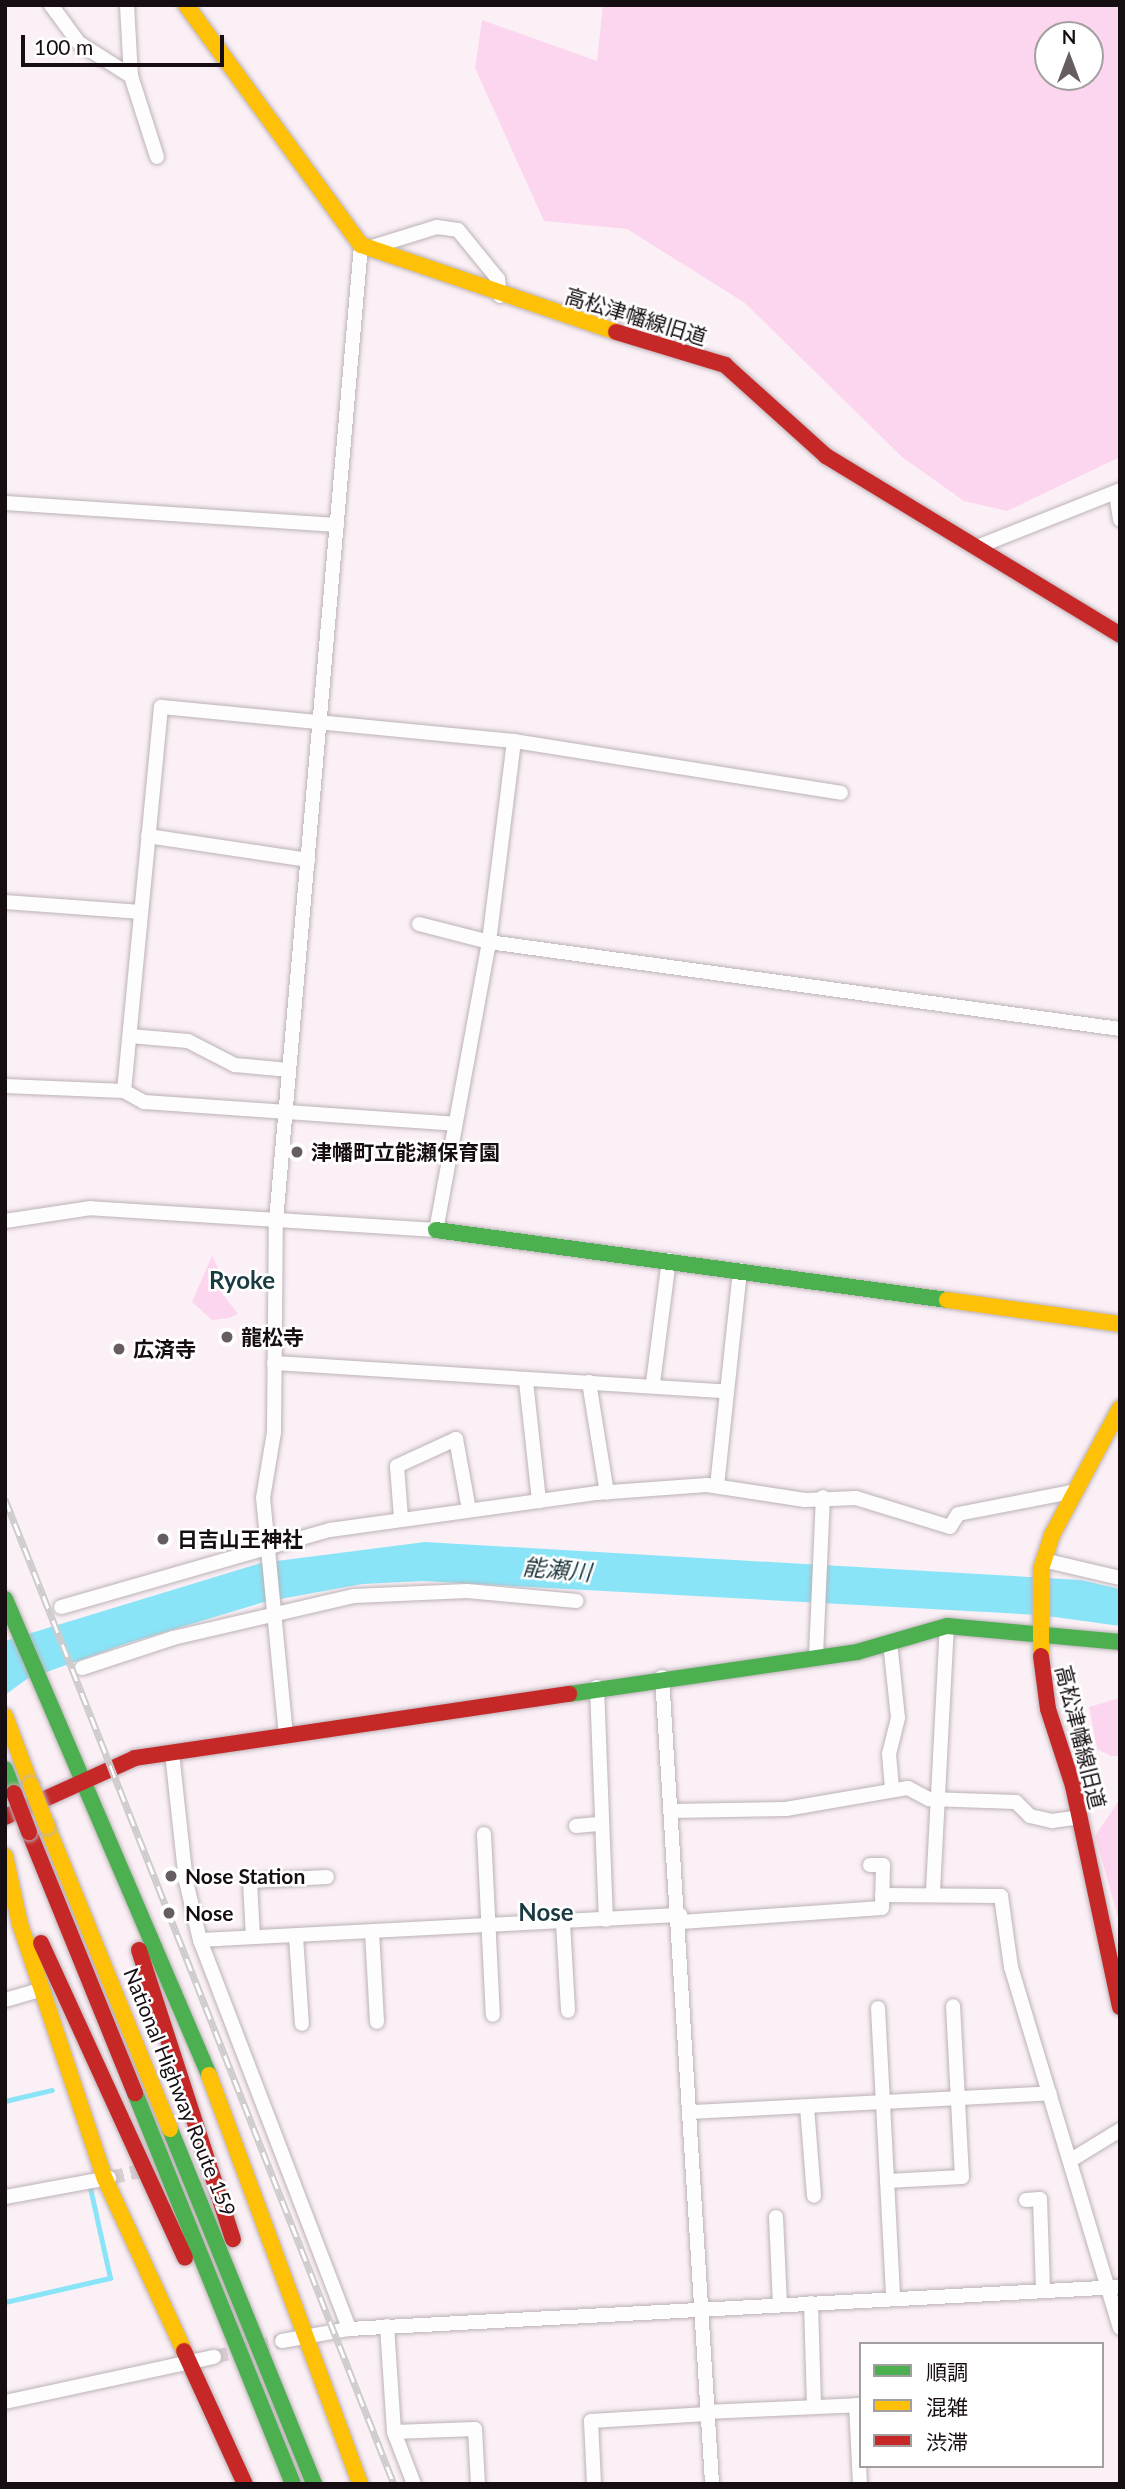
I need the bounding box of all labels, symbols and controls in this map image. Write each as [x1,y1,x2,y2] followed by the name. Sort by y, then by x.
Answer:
[24,21,228,65] scale bar
[1034,21,1104,91] north arrow
[1062,25,1076,48] text: N
[34,34,93,59] text: 100 m
[562,282,710,350] street label: 高松津幡線旧道
[311,1139,500,1165] place label: 津幡町立能瀬保育園
[289,1144,305,1160] marker: 津幡町立能瀬保育園
[209,1266,275,1294] district label: Ryoke
[241,1324,304,1350] place label: 龍松寺
[219,1329,235,1345] marker: 龍松寺
[133,1336,196,1362] place label: 広済寺
[111,1341,127,1357] marker: 広済寺
[177,1526,303,1552] place label: 日吉山王神社
[155,1531,171,1547] marker: 日吉山王神社
[521,1552,593,1586] water label: 能瀬川
[1051,1663,1111,1811] street label: 高松津幡線旧道
[185,1863,305,1889] place label: Nose Station
[163,1868,179,1884] marker: Nose Station
[518,1898,574,1926] district label: Nose
[185,1900,233,1926] place label: Nose
[159,1903,179,1923] marker: Nose
[118,1964,242,2220] street label: National Highway Route 159
[859,2342,1104,2468] legend
[926,2359,968,2384] text: 順調
[926,2394,968,2419] text: 混雑
[926,2429,968,2454] text: 渋滞

